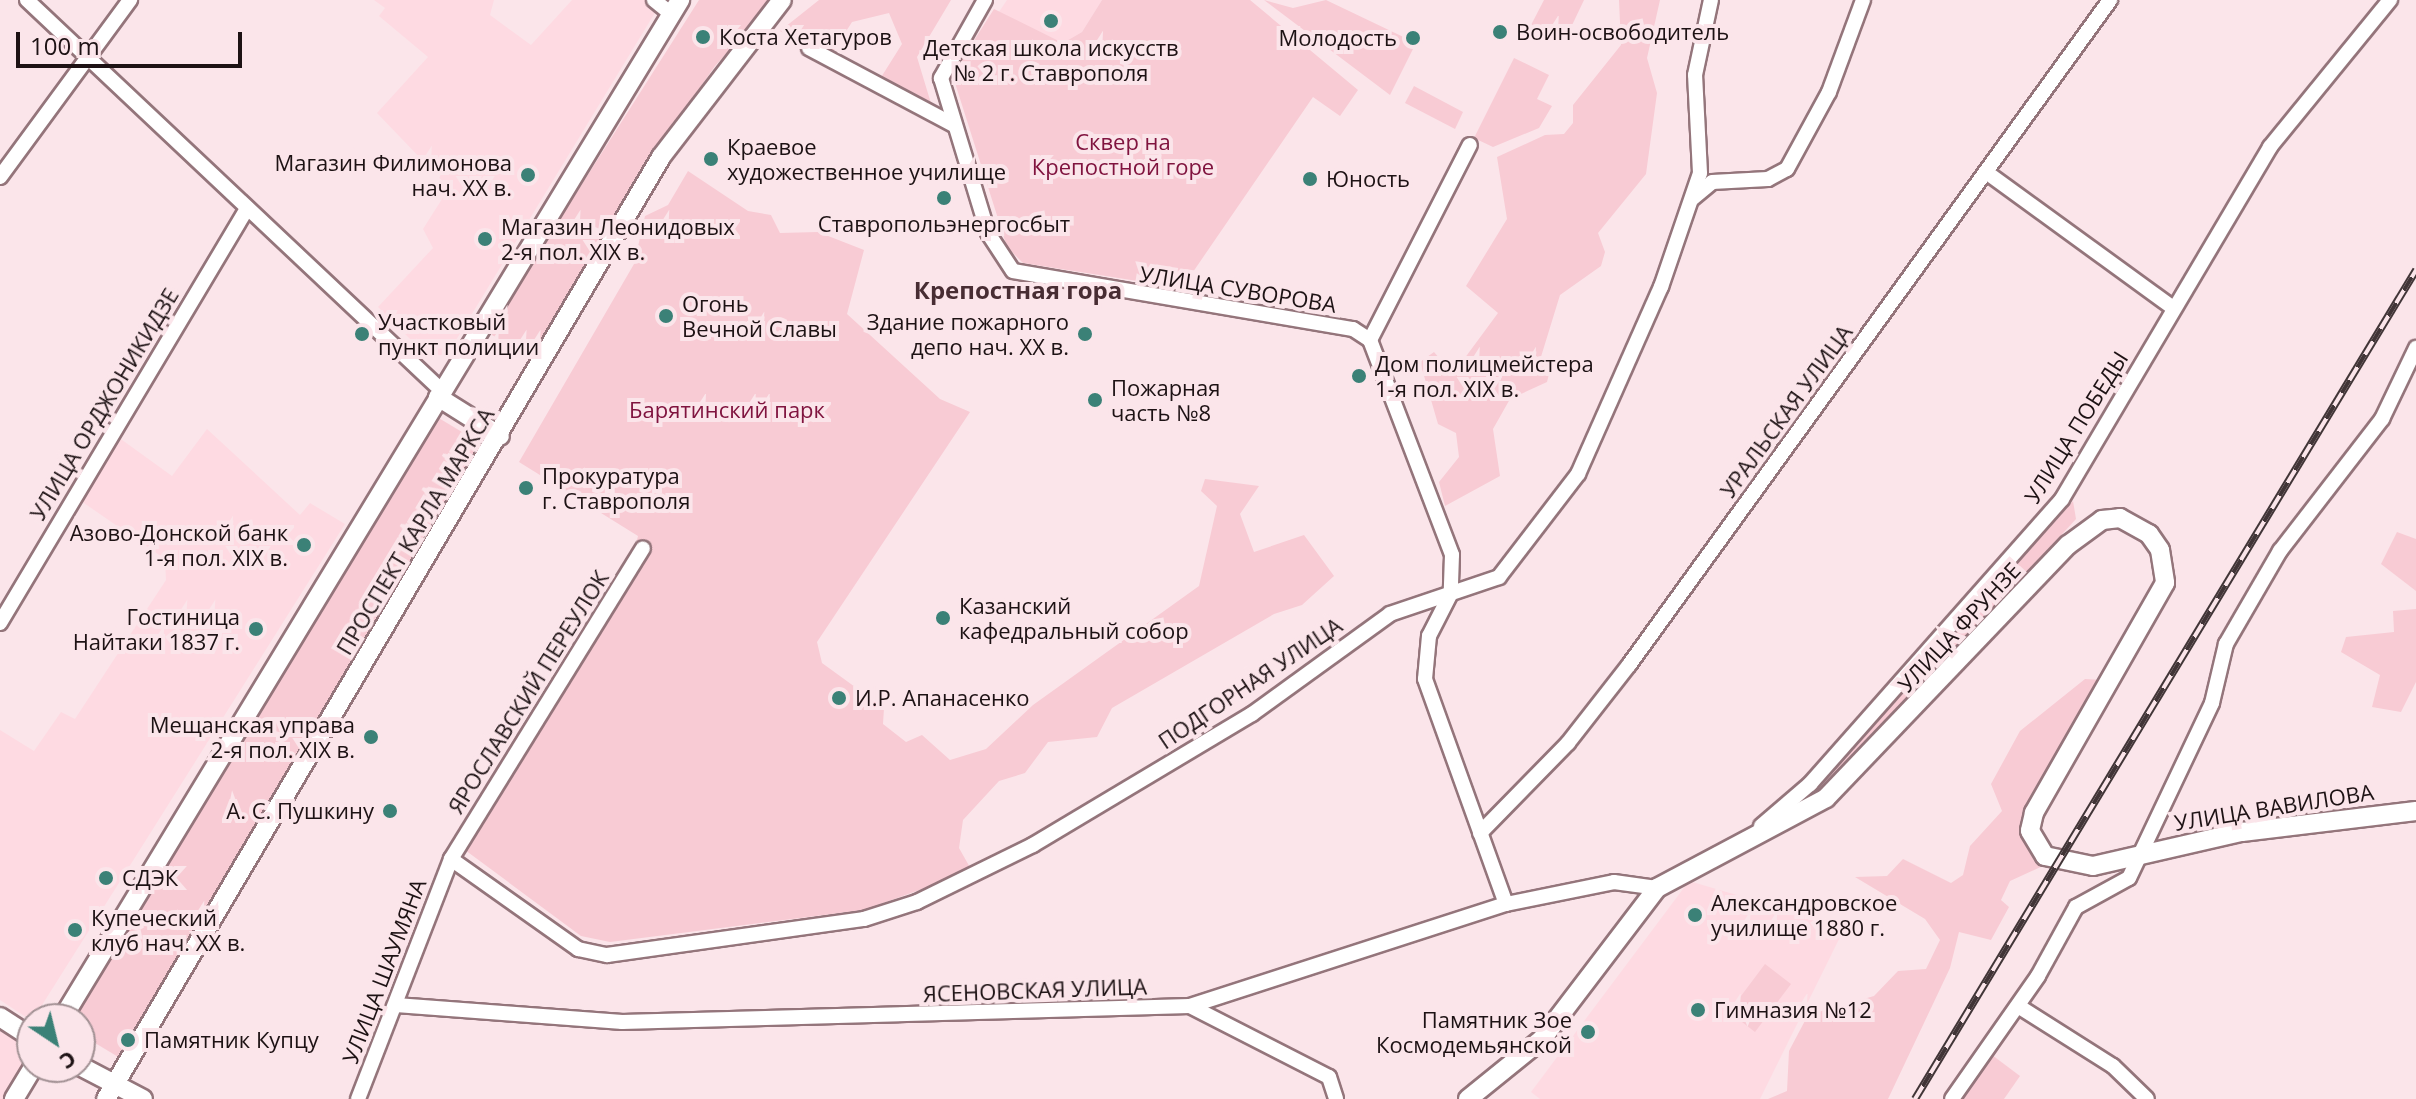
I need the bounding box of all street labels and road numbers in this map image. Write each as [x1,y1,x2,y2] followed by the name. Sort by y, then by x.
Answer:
[1138,260,1338,318] street label: УЛИЦА СУВОРОВА
[24,283,184,525] street label: УЛИЦА ОРДЖОНИКИДЗЕ
[1715,320,1857,502] street label: УРАЛЬСКАЯ УЛИЦА
[2019,346,2133,508] street label: УЛИЦА ПОБЕДЫ
[331,403,499,659] street label: ПРОСПЕКТ КАРЛА МАРКСА
[1892,557,2026,697] street label: УЛИЦА ФРУНЗЕ
[442,566,614,818] street label: ЯРОСЛАВСКИЙ ПЕРЕУЛОК
[1153,612,1347,754] street label: ПОДГОРНАЯ УЛИЦА
[2172,778,2376,836] street label: УЛИЦА ВАВИЛОВА
[337,875,431,1067] street label: УЛИЦА ШАУМЯНА
[922,973,1148,1007] street label: ЯСЕНОВСКАЯ УЛИЦА

